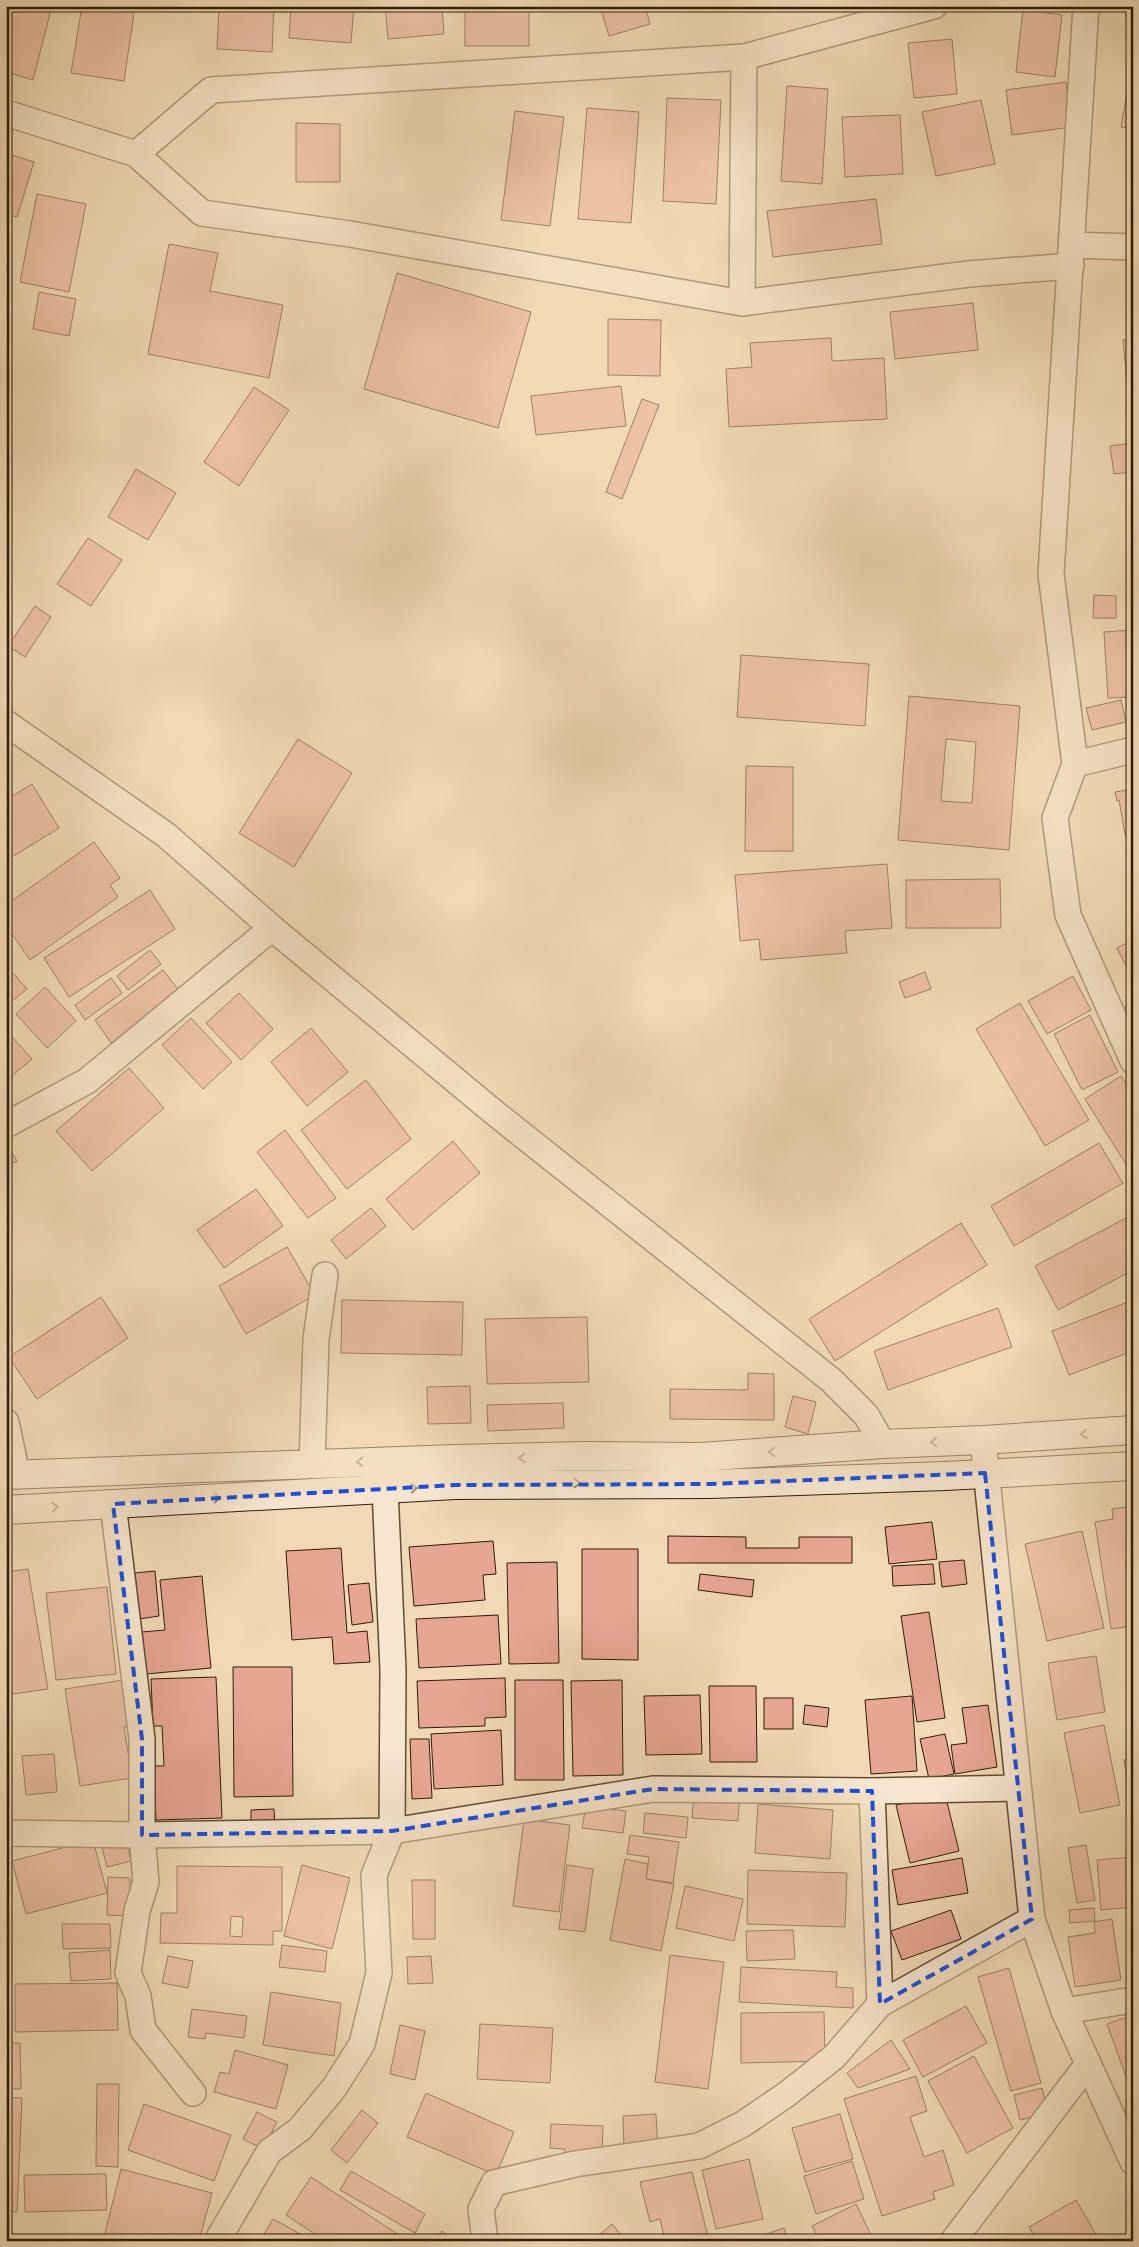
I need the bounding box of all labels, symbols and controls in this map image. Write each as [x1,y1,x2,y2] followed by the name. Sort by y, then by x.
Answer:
[1080,1428,1088,1439] one-way arrow
[930,1437,938,1447] one-way arrow
[768,1447,776,1458] one-way arrow
[518,1452,526,1463] one-way arrow
[356,1457,364,1468] one-way arrow
[574,1478,581,1488] one-way arrow
[411,1482,419,1493] one-way arrow
[214,1493,221,1503] one-way arrow
[51,1501,59,1512] one-way arrow

